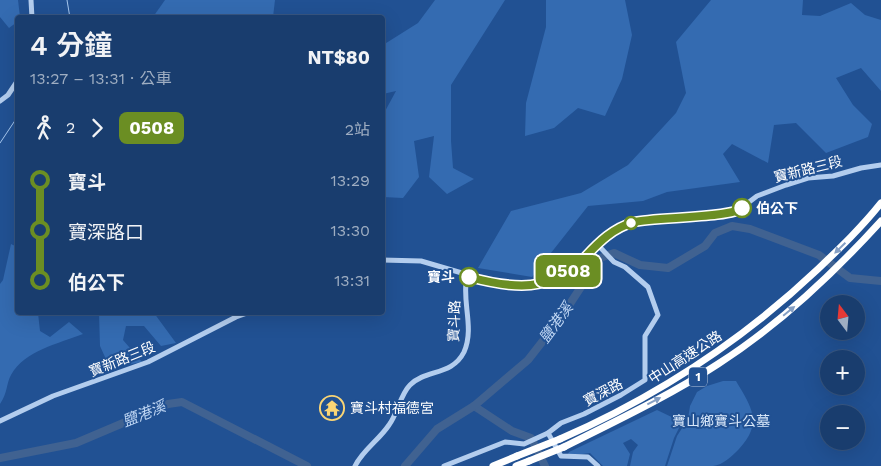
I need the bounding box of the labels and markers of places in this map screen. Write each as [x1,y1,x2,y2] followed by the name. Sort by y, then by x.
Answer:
[732,198,752,218] marker: 伯公下
[756,200,798,216] place label: 伯公下
[624,216,638,230] unlabelled marker
[459,267,479,287] marker: 寶斗
[427,269,455,285] place label: 寶斗
[319,395,345,421] temple icon: 寶斗村福德宮
[350,400,434,416] place label: 寶斗村福德宮

